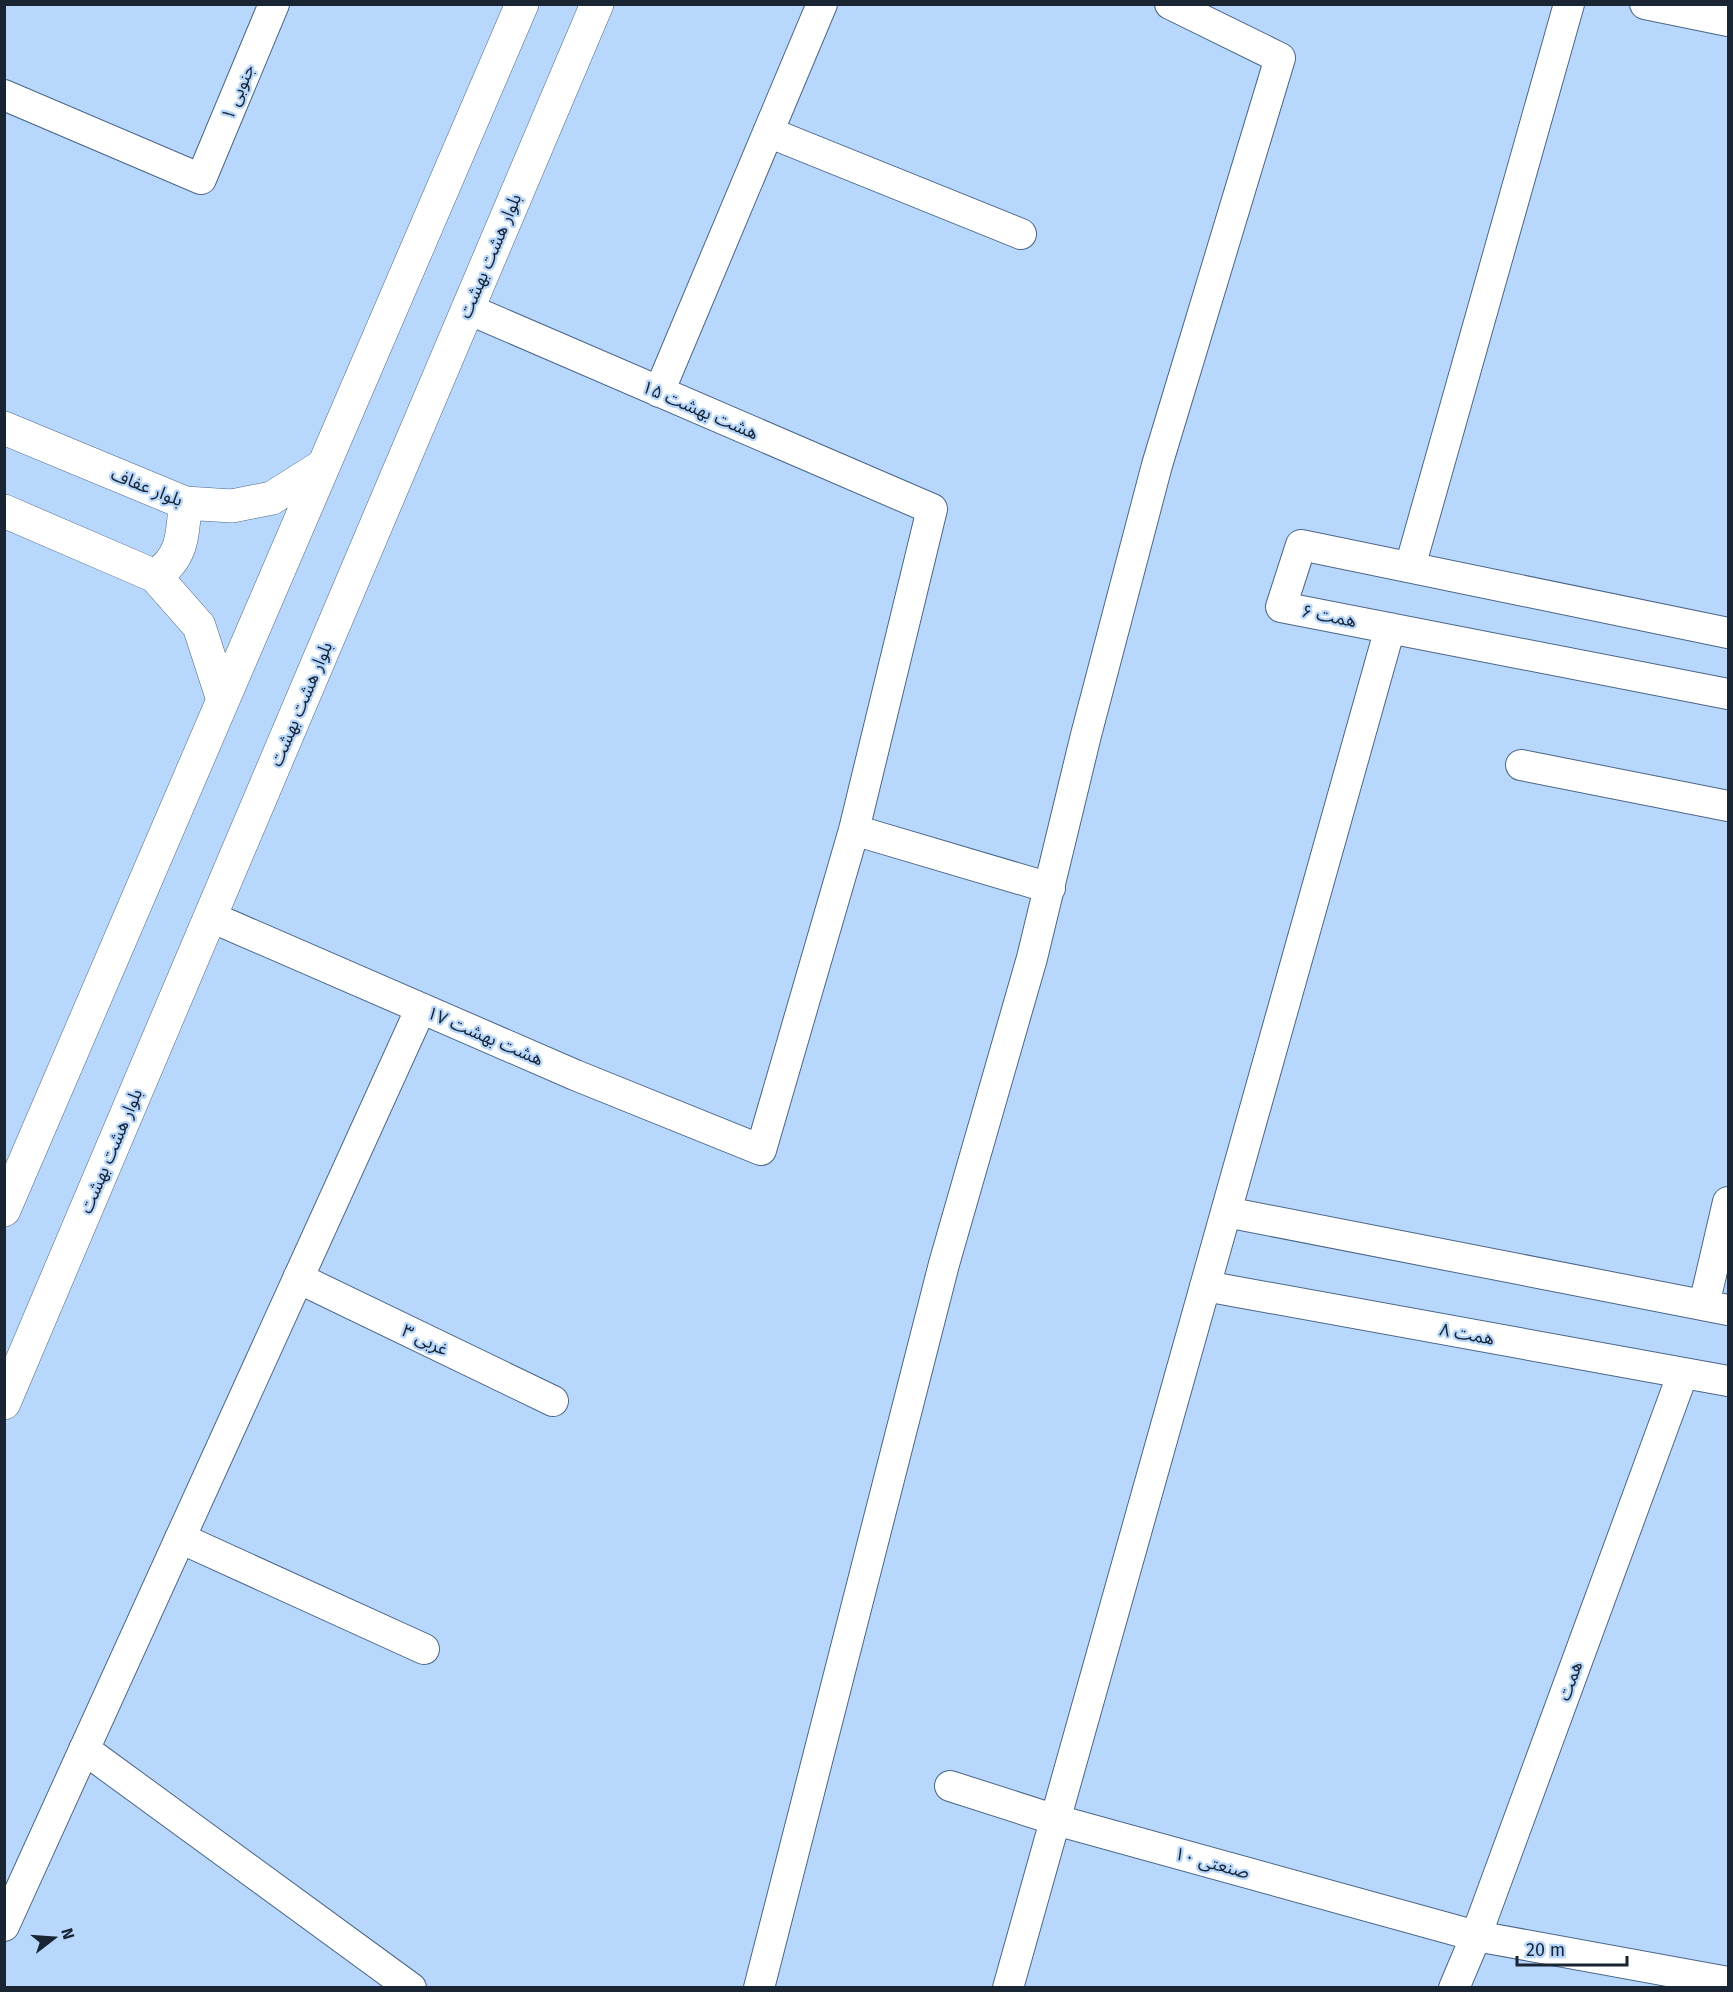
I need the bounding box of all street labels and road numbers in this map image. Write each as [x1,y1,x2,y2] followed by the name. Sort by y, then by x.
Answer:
[216,61,260,123] street label: جنوبی ۱
[454,190,526,322] street label: بلوار هشت بهشت
[638,376,762,444] street label: هشت بهشت ۱۵
[108,463,186,511] street label: بلوار عفاف
[1300,600,1358,632] street label: همت ۶
[265,638,337,770] street label: بلوار هشت بهشت
[423,1002,547,1070] street label: هشت بهشت ۱۷
[75,1085,147,1217] street label: بلوار هشت بهشت
[1438,1318,1496,1350] street label: همت ۸
[398,1319,452,1361] street label: غربی ۳
[1553,1658,1587,1704] street label: همت
[1172,1842,1252,1884] street label: صنعتی ۱۰

